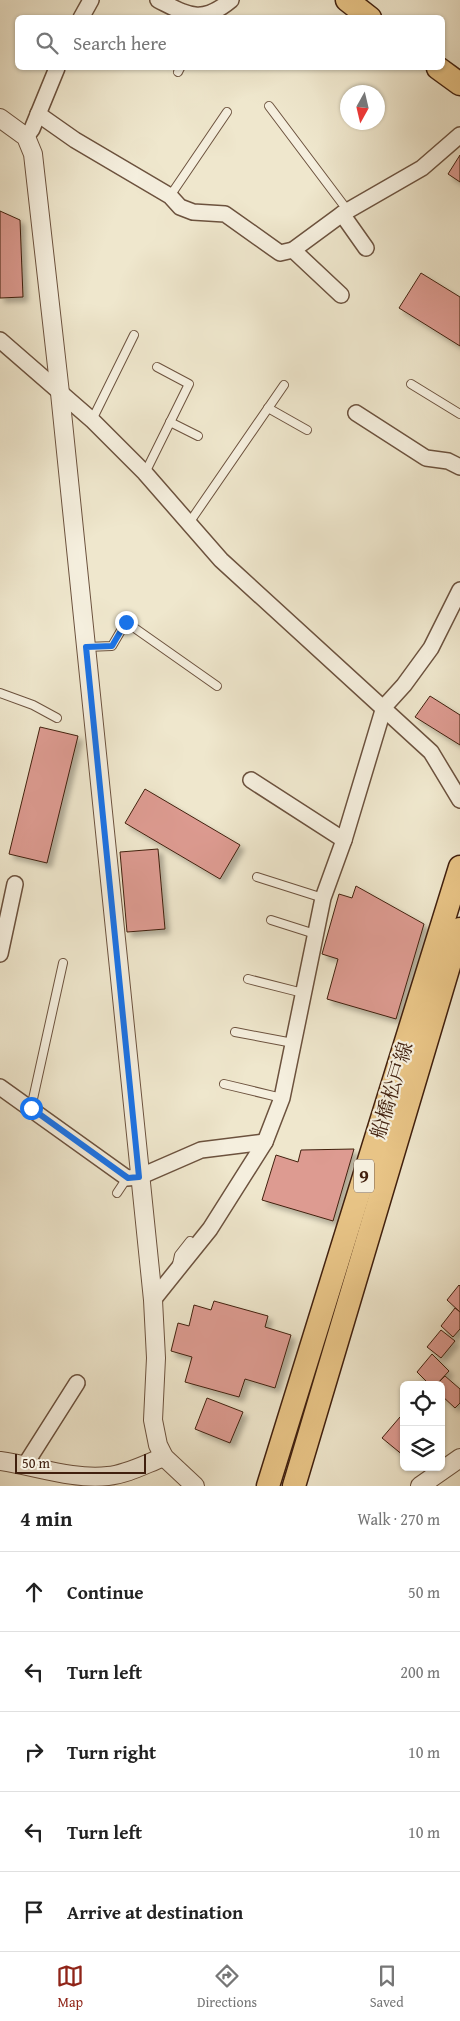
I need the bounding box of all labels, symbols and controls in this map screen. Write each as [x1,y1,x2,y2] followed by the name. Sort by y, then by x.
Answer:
[15,15,445,70] search box
[33,29,61,57] icon: search
[73,29,167,57] text: Search here
[340,85,385,130] north arrow
[115,611,138,634] route end
[363,1038,419,1142] street label: 船橋松戸線
[20,1097,43,1120] route start
[354,1160,374,1192] road number: 9
[400,1381,445,1471] map controls
[400,1381,445,1426] button: locate
[400,1426,445,1471] button: layers
[15,1451,146,1474] scale bar
[22,1453,50,1473] text: 50 m
[20,1503,72,1534] text: 4 min
[357,1507,440,1531] text: Walk · 270 m
[20,1578,48,1606] icon: ahead
[67,1578,144,1606] text: Continue
[408,1580,440,1604] text: 50 m
[20,1658,48,1686] icon: left
[67,1658,142,1686] text: Turn left
[400,1660,440,1684] text: 200 m
[20,1738,48,1766] icon: right
[67,1738,156,1766] text: Turn right
[408,1740,440,1764] text: 10 m
[20,1818,48,1846] icon: left
[67,1818,142,1846] text: Turn left
[408,1820,440,1844] text: 10 m
[20,1898,48,1926] icon: arrive
[67,1898,243,1926] text: Arrive at destination
[56,1962,84,2012] tab: Map
[197,1962,257,2012] tab: Directions
[370,1962,404,2012] tab: Saved

